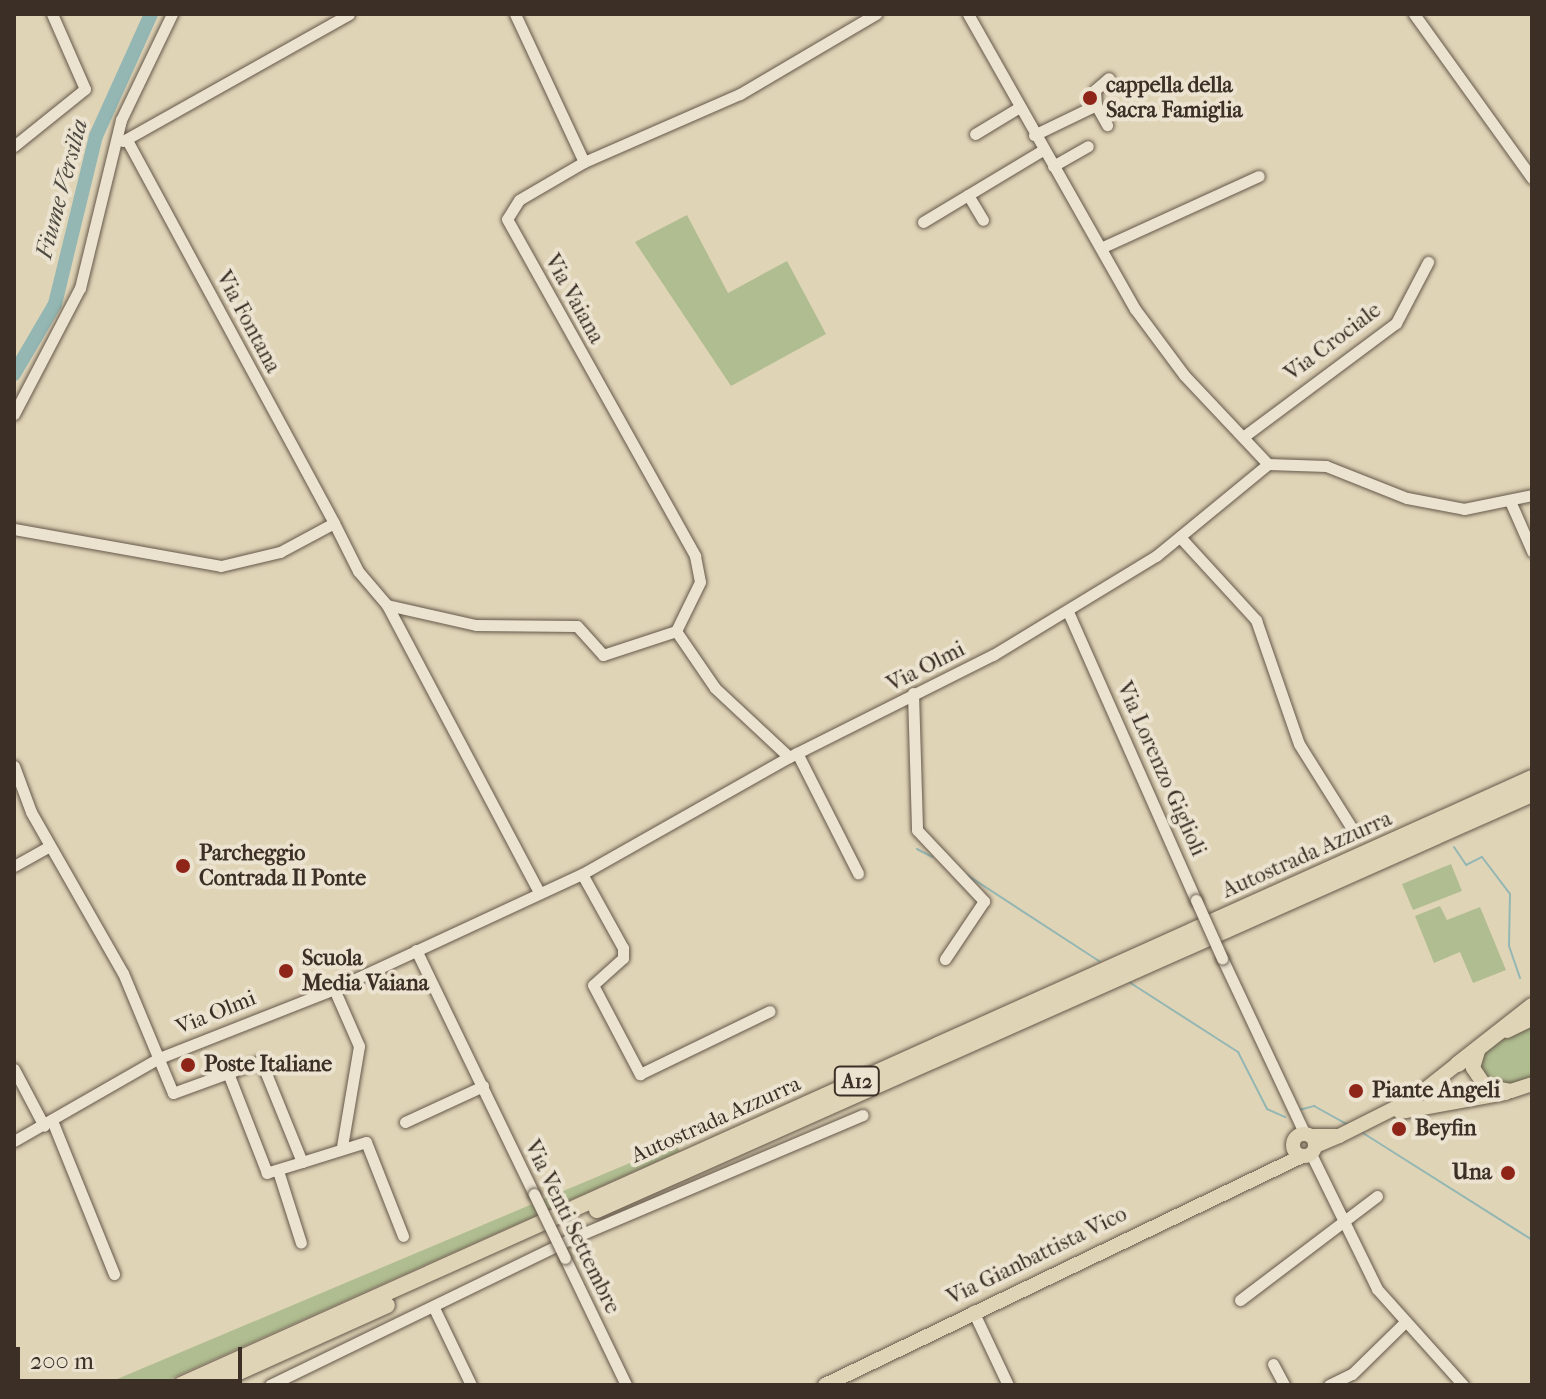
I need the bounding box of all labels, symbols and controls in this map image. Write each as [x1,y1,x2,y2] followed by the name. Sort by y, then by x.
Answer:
[1106,72,1243,124] place label: cappella della Sacra Famiglia
[1081,89,1099,107] marker: cappella della Sacra Famiglia
[30,116,94,262] water label: Fiume Versilia
[539,250,609,348] street label: Via Vaiana
[210,266,286,378] street label: Via Fontana
[1280,297,1386,387] street label: Via Crociale
[883,636,969,698] street label: Via Olmi
[1111,678,1211,860] street label: Via Lorenzo Giglioli
[1218,806,1396,904] street label: Autostrada Azzurra
[199,840,366,892] place label: Parcheggio Contrada Il Ponte
[174,857,192,875] marker: Parcheggio Contrada Il Ponte
[302,945,429,996] place label: Scuola Media Vaiana
[277,962,295,980] marker: Scuola Media Vaiana
[172,985,260,1041] street label: Via Olmi
[204,1052,332,1078] place label: Poste Italiane
[179,1056,197,1074] marker: Poste Italiane
[833,1065,881,1097] road number: A12
[627,1071,805,1169] street label: Autostrada Azzurra
[1372,1078,1500,1104] place label: Piante Angeli
[1347,1082,1365,1100] marker: Piante Angeli
[1415,1116,1477,1142] place label: Beyfin
[1390,1120,1408,1138] marker: Beyfin
[519,1136,625,1318] street label: Via Venti Settembre
[1452,1160,1492,1186] place label: Una
[1499,1164,1517,1182] marker: Una
[943,1201,1131,1311] street label: Via Gianbattista Vico
[20,1331,246,1381] scale bar
[30,1347,94,1375] text: 200 m

